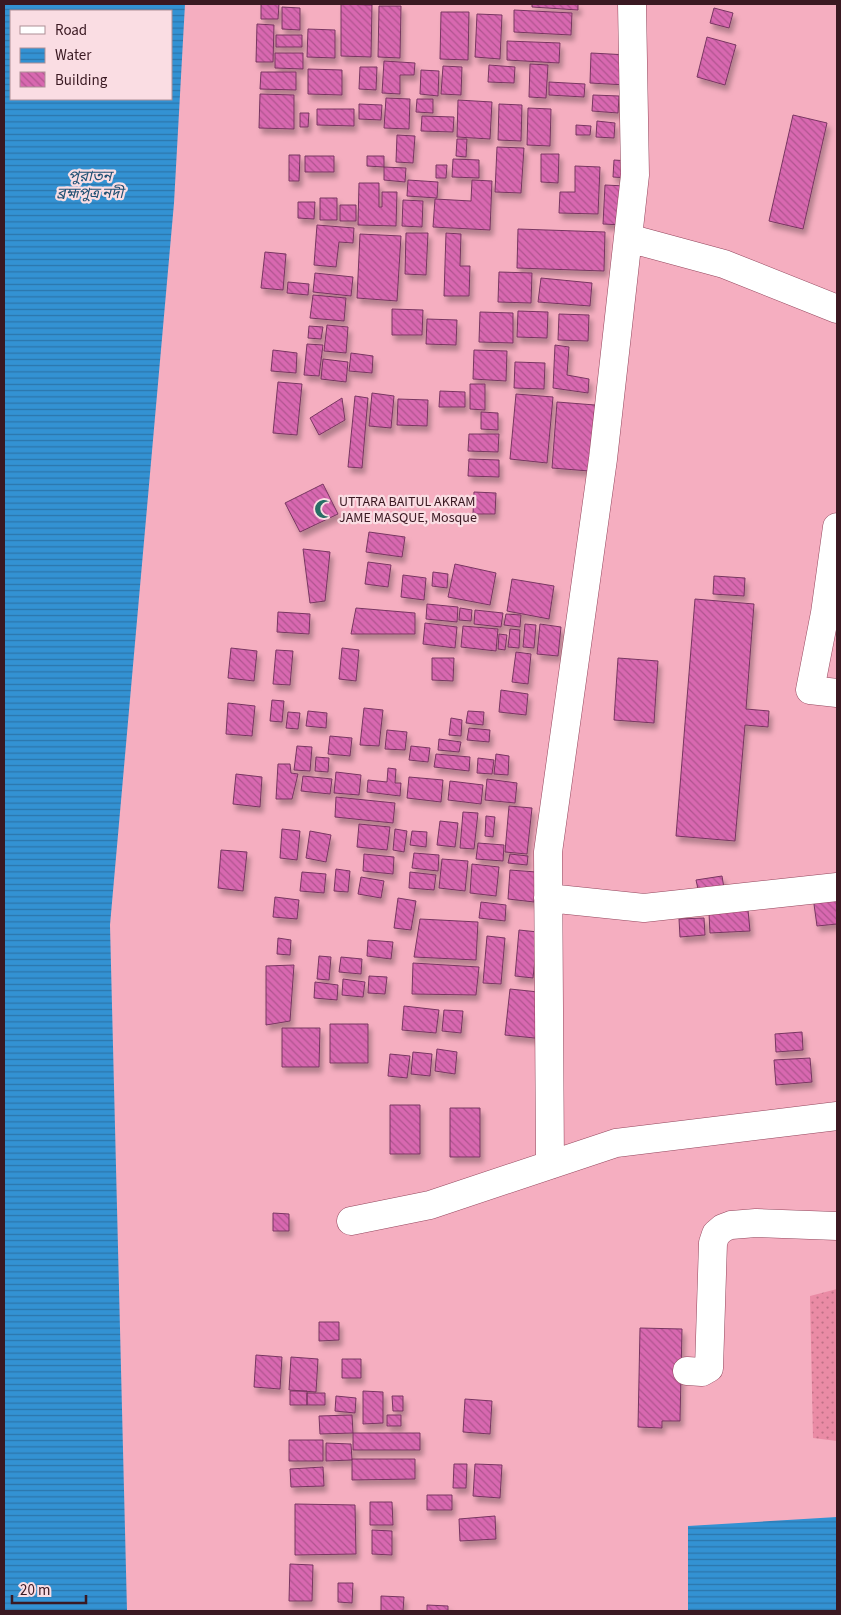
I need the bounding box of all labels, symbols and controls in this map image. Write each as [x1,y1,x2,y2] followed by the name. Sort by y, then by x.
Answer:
[10,10,172,100] legend
[55,20,87,41] text: Road
[55,45,92,66] text: Water
[55,70,108,91] text: Building
[56,166,126,204] water label: পুরাতন ব্রহ্মপুত্র নদী
[339,492,477,528] place label: UTTARA BAITUL AKRAM JAME MASQUE, Mosque
[313,498,335,520] mosque icon: UTTARA BAITUL AKRAM JAME MASQUE, Mosque
[12,1572,86,1604] scale bar
[20,1580,50,1601] text: 20 m

